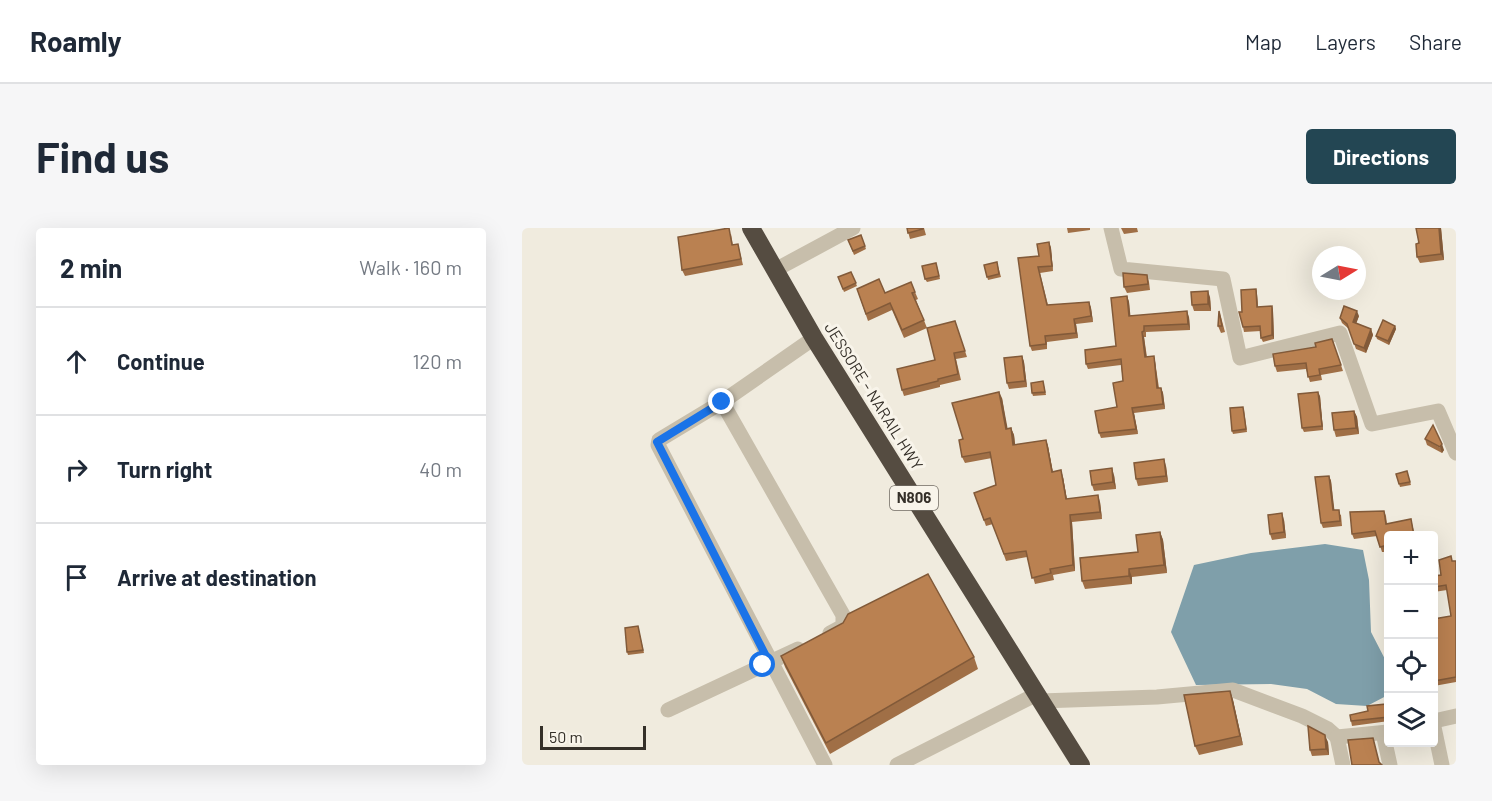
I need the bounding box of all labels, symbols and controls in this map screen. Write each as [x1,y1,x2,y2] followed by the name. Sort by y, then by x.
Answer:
[30,24,122,58] text: Roamly
[1245,29,1282,54] text: Map
[1315,29,1376,54] text: Layers
[1409,29,1462,54] text: Share
[1306,129,1456,184] button: Directions
[36,131,169,181] text: Find us
[1312,246,1366,300] north arrow
[60,252,122,283] text: 2 min
[359,255,462,279] text: Walk · 160 m
[821,318,928,473] street label: JESSORE - NARAIL HWY
[60,345,93,378] icon: ahead
[117,348,205,374] text: Continue
[412,349,462,373] text: 120 m
[708,388,734,414] route end
[60,453,93,486] icon: right
[117,456,212,482] text: Turn right
[419,457,462,481] text: 40 m
[890,486,938,510] road number: N806
[1384,531,1438,747] map controls
[1384,531,1438,585] button: +
[60,561,93,594] icon: arrive
[117,564,316,590] text: Arrive at destination
[1384,585,1438,639] button: −
[1384,639,1438,693] button: locate
[749,651,775,677] route start
[1384,693,1438,747] button: layers
[540,723,646,750] scale bar
[549,727,583,746] text: 50 m

